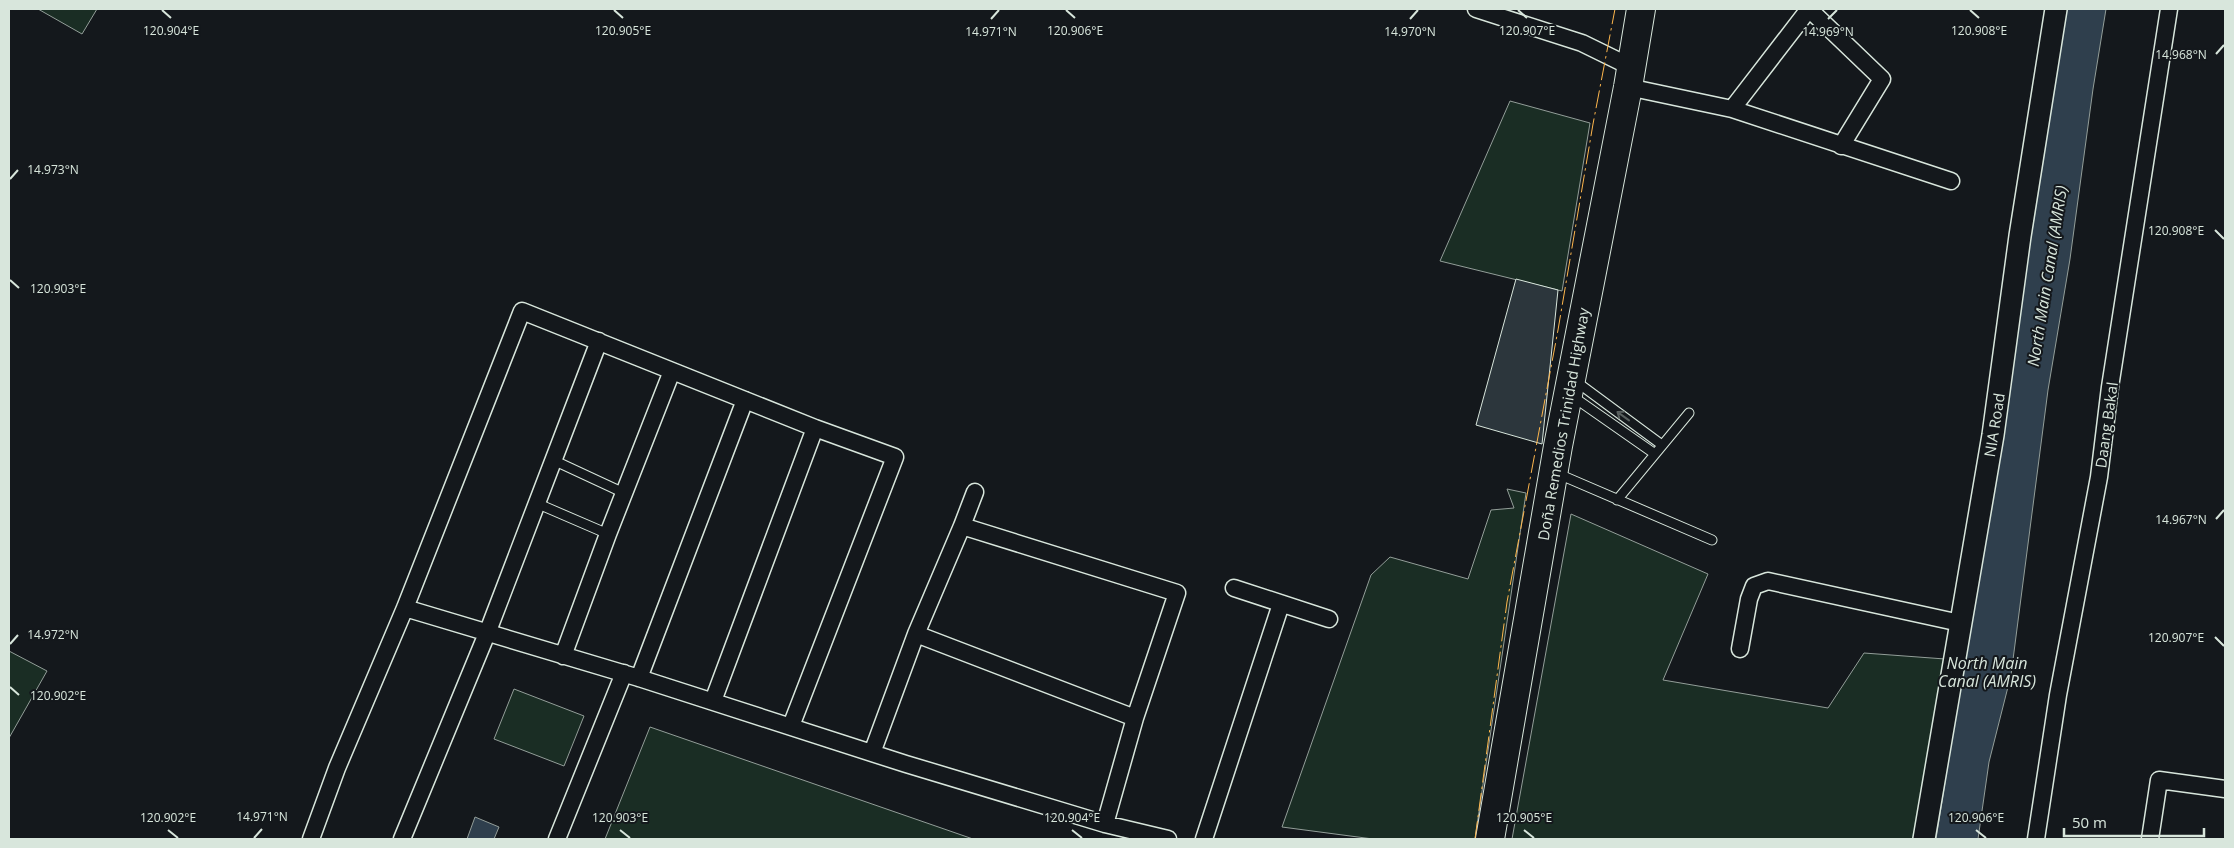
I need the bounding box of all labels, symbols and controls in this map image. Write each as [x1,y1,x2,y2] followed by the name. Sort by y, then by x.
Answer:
[143,22,199,39] text: 120.904°E
[595,22,651,39] text: 120.905°E
[1047,22,1103,39] text: 120.906°E
[1499,22,1555,39] text: 120.907°E
[1951,22,2007,39] text: 120.908°E
[965,23,1017,40] text: 14.971°N
[1384,23,1436,40] text: 14.970°N
[1802,23,1854,40] text: 14.969°N
[2155,46,2207,63] text: 14.968°N
[27,161,79,178] text: 14.973°N
[2022,184,2072,368] water label: North Main Canal (AMRIS)
[2148,222,2204,239] text: 120.908°E
[30,280,86,297] text: 120.903°E
[1533,306,1593,542] street label: Doña Remedios Trinidad Highway
[2090,381,2122,469] street label: Daang Bakal
[1979,391,2009,459] street label: NIA Road
[1616,411,1630,421] one-way arrow
[2155,511,2207,528] text: 14.967°N
[27,626,79,643] text: 14.972°N
[2148,629,2204,646] text: 120.907°E
[1938,652,2036,692] water label: North Main Canal (AMRIS)
[30,687,86,704] text: 120.902°E
[2064,806,2204,838] scale bar
[236,808,288,825] text: 14.971°N
[140,809,196,826] text: 120.902°E
[592,809,648,826] text: 120.903°E
[1044,809,1100,826] text: 120.904°E
[1496,809,1552,826] text: 120.905°E
[1948,809,2004,826] text: 120.906°E
[2072,812,2107,832] text: 50 m

